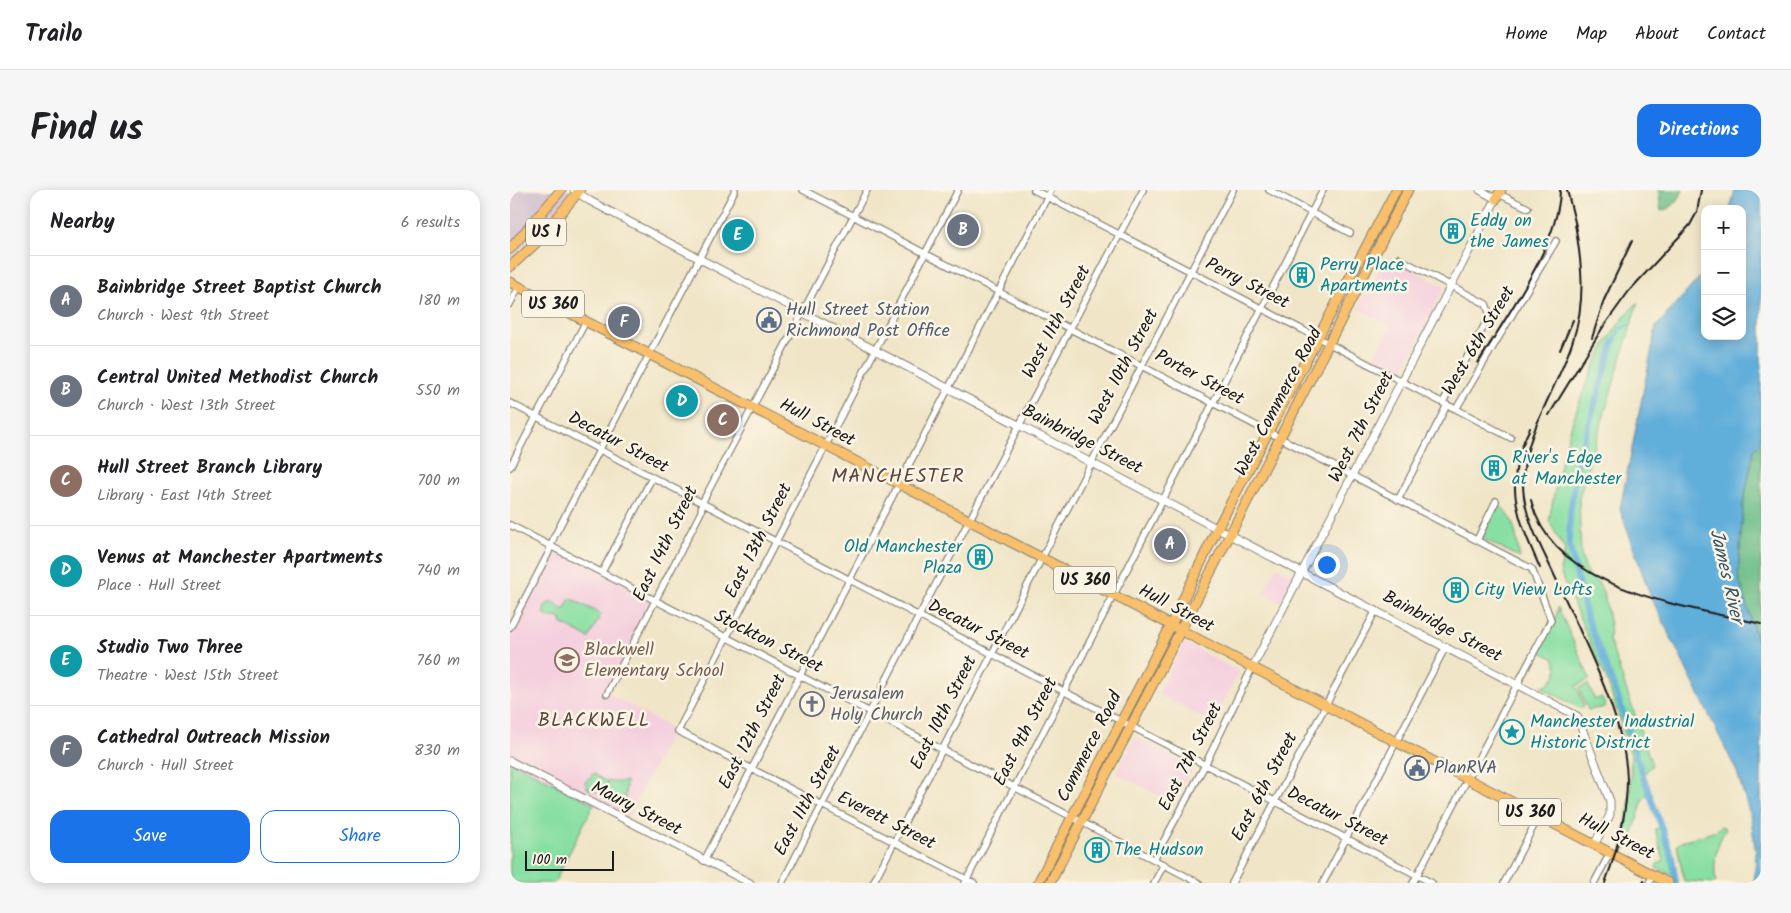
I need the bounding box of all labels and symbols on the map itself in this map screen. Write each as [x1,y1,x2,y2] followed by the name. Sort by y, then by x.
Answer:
[1470,207,1549,257] place label: Eddy on the James
[947,211,979,249] pin: B
[722,216,754,254] pin: E
[526,218,566,246] road number: US 1
[1440,218,1466,244] building icon: Eddy on the James
[1200,250,1295,318] street label: Perry Street
[1320,251,1408,301] place label: Perry Place Apartments
[1015,259,1100,384] street label: West 11th Street
[1289,262,1315,288] building icon: Perry Place Apartments
[1435,280,1524,401] street label: West 6th Street
[522,290,584,318] road number: US 360
[786,296,950,346] place label: Hull Street Station Richmond Post Office
[608,303,640,341] pin: F
[1081,303,1167,430] street label: West 10th Street
[756,307,782,333] public building icon: Hull Street Station Richmond Post Office
[1227,321,1331,482] street label: West Commerce Road
[1149,342,1250,414] street label: Porter Street
[1321,365,1403,488] street label: West 7th Street
[666,382,698,420] pin: D
[774,391,861,456] street label: Hull Street
[1017,397,1148,483] street label: Bainbridge Street
[707,401,739,439] pin: C
[562,404,675,482] street label: Decatur Street
[1512,444,1622,494] place label: River's Edge at Manchester
[1481,455,1507,481] building icon: River's Edge at Manchester
[831,461,965,493] district label: MANCHESTER
[717,477,801,604] street label: East 13th Street
[625,480,707,607] street label: East 14th Street
[1154,525,1186,563] pin: A
[1701,526,1752,630] water label: James River
[844,533,963,583] place label: Old Manchester Plaza
[967,544,993,570] building icon: Old Manchester Plaza
[1314,552,1340,578] your location
[1054,566,1116,594] road number: US 360
[1474,576,1593,605] place label: City View Lofts
[1133,577,1220,642] street label: Hull Street
[1443,577,1469,603] building icon: City View Lofts
[1377,583,1508,671] street label: Bainbridge Street
[922,592,1035,668] street label: Decatur Street
[709,602,828,682] street label: Stockton Street
[584,636,725,686] place label: Blackwell Elementary School
[554,647,580,673] school or university icon: Blackwell Elementary School
[903,650,986,775] street label: East 10th Street
[711,668,795,795] street label: East 12th Street
[986,671,1066,792] street label: East 9th Street
[830,680,923,730] place label: Jerusalem Holy Church
[1050,686,1131,808] street label: Commerce Road
[799,691,825,717] church icon: Jerusalem Holy Church
[1151,697,1231,816] street label: East 7th Street
[538,706,650,736] district label: BLACKWELL
[1530,708,1695,758] place label: Manchester Industrial Historic District
[1499,719,1525,745] place icon: Manchester Industrial Historic District
[1224,726,1307,847] street label: East 6th Street
[767,740,850,861] street label: East 11th Street
[1434,754,1497,783] place label: PlanRVA
[1404,755,1430,781] public building icon: PlanRVA
[586,774,687,845] street label: Maury Street
[1281,779,1394,855] street label: Decatur Street
[832,784,941,859] street label: Everett Street
[1499,798,1561,826] road number: US 360
[1573,805,1660,869] street label: Hull Street
[1114,836,1204,865] place label: The Hudson
[1084,837,1110,863] building icon: The Hudson
[525,848,614,871] scale bar

